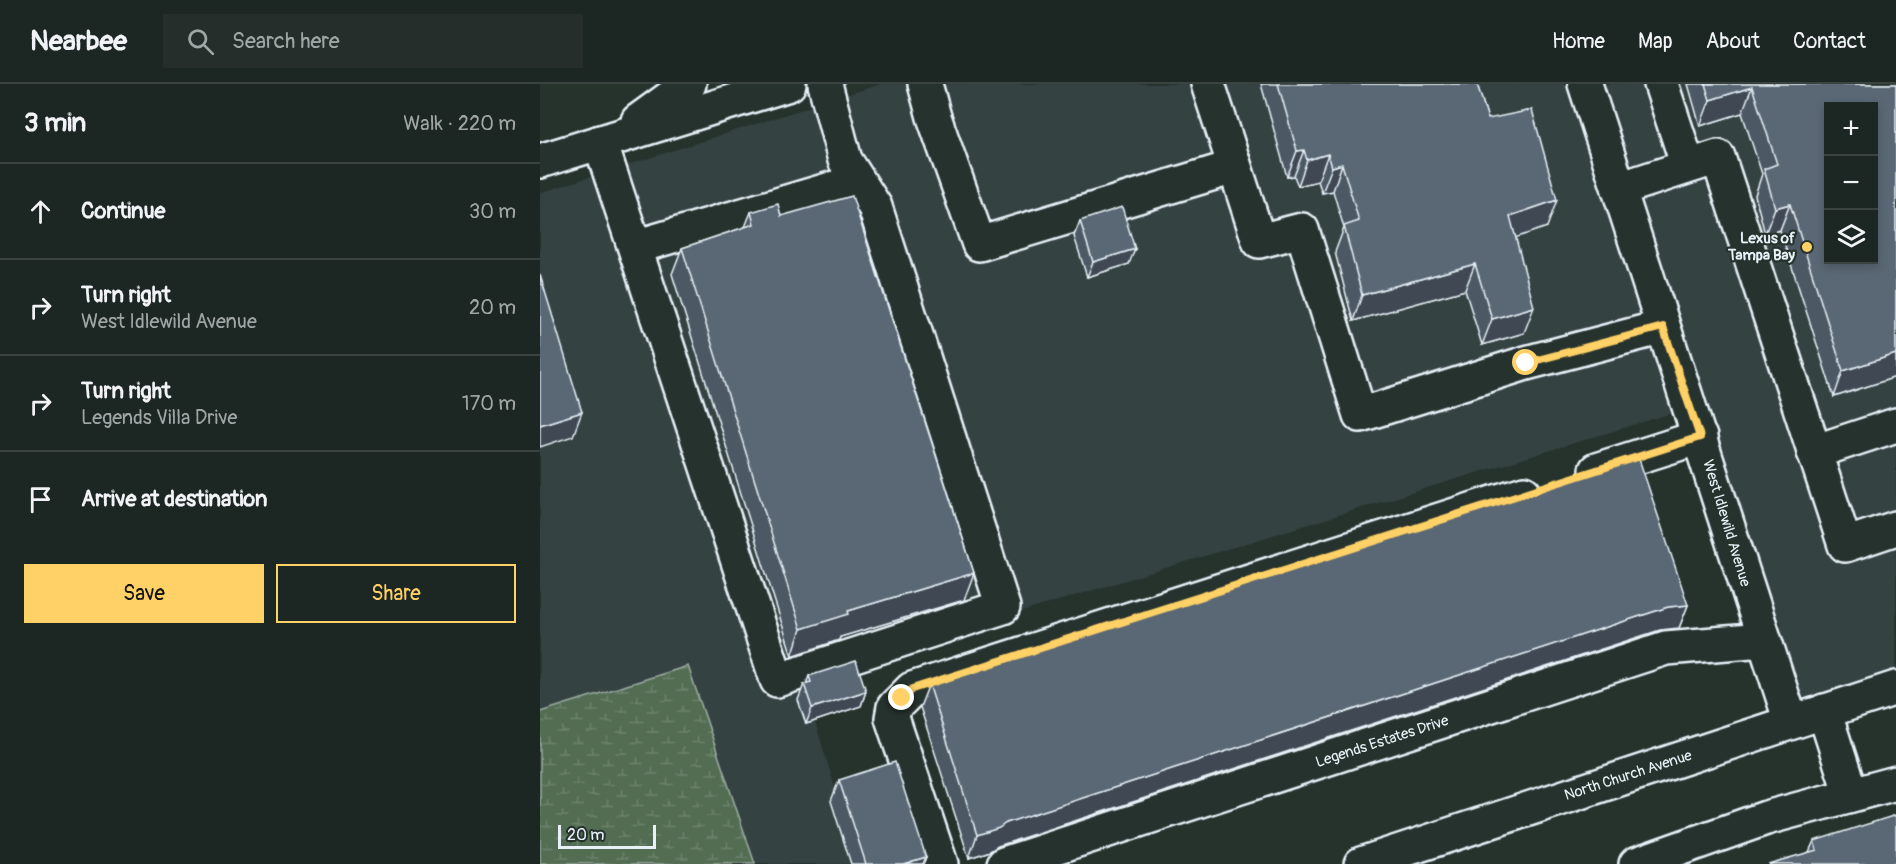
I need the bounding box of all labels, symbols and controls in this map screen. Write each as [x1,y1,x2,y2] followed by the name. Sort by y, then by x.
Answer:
[163,14,583,68] search box
[30,24,127,59] text: Nearbee
[184,25,217,58] icon: search
[232,27,340,55] text: Search here
[1552,28,1605,55] text: Home
[1638,28,1673,55] text: Map
[1706,28,1760,55] text: About
[1793,28,1866,55] text: Contact
[1824,102,1878,264] map controls
[1824,102,1878,156] button: +
[24,107,86,139] text: 3 min
[403,111,516,136] text: Walk · 220 m
[1824,156,1878,210] button: −
[24,195,57,228] icon: ahead
[81,197,165,225] text: Continue
[469,199,516,224] text: 30 m
[1824,210,1878,264] button: layers
[1727,229,1796,265] place label: Lexus of Tampa Bay
[1800,240,1814,254] marker: Lexus of Tampa Bay
[81,281,171,309] text: Turn right
[24,291,57,324] icon: right
[469,295,516,320] text: 20 m
[81,309,257,334] text: West Idlewild Avenue
[1512,349,1538,375] route start
[81,377,171,405] text: Turn right
[24,387,57,420] icon: right
[462,391,516,416] text: 170 m
[81,405,237,430] text: Legends Villa Drive
[1698,457,1755,590] street label: West Idlewild Avenue
[24,483,57,516] icon: arrive
[81,485,267,513] text: Arrive at destination
[24,564,264,623] button: Save
[276,564,516,623] button: Share
[888,684,914,710] route end
[1313,711,1452,772] street label: Legends Estates Drive
[1562,746,1695,805] street label: North Church Avenue
[558,822,656,850] scale bar
[567,825,605,845] text: 20 m

